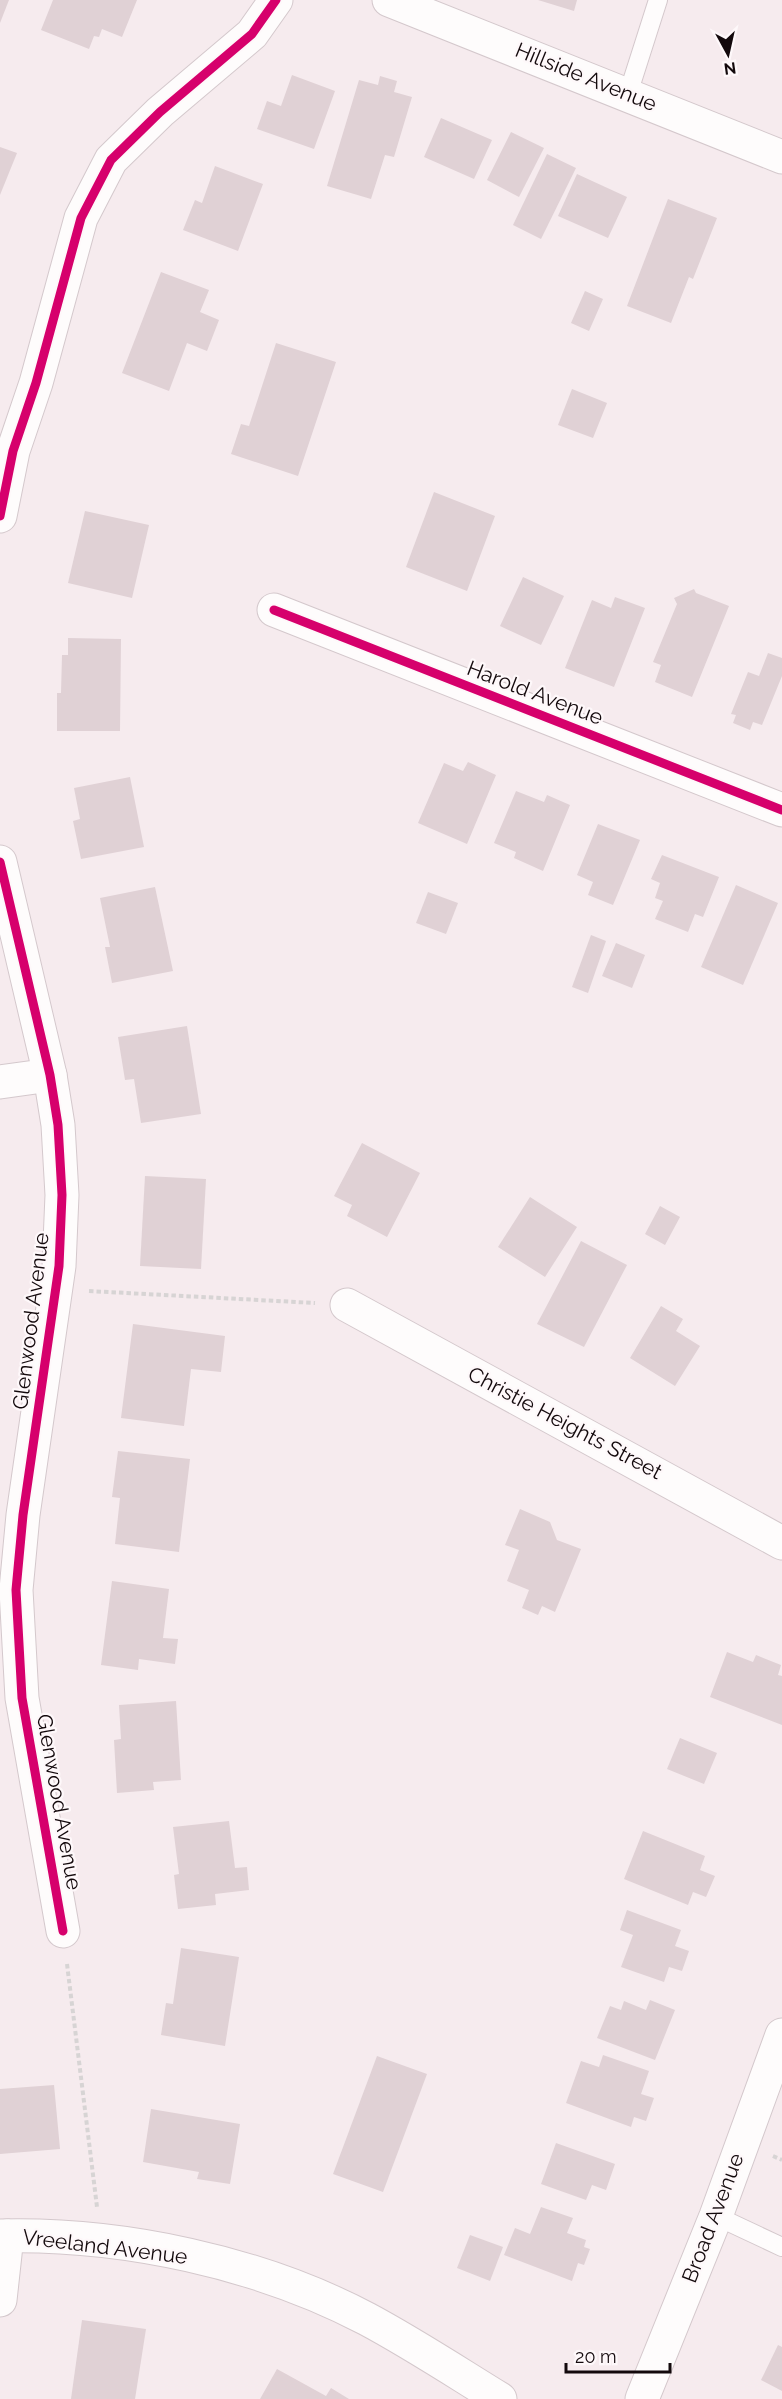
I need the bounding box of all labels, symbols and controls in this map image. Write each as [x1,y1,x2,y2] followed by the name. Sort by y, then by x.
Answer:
[698,24,758,84] north arrow
[512,37,660,116] street label: Hillside Avenue
[723,58,737,79] text: N
[464,655,607,730] street label: Harold Avenue
[7,1231,54,1411] street label: Glenwood Avenue
[464,1361,667,1484] street label: Christie Heights Street
[32,1712,87,1892] street label: Glenwood Avenue
[676,2150,749,2286] street label: Broad Avenue
[21,2224,189,2269] street label: Vreeland Avenue
[566,2336,670,2374] scale bar
[575,2346,617,2367] text: 20 m

